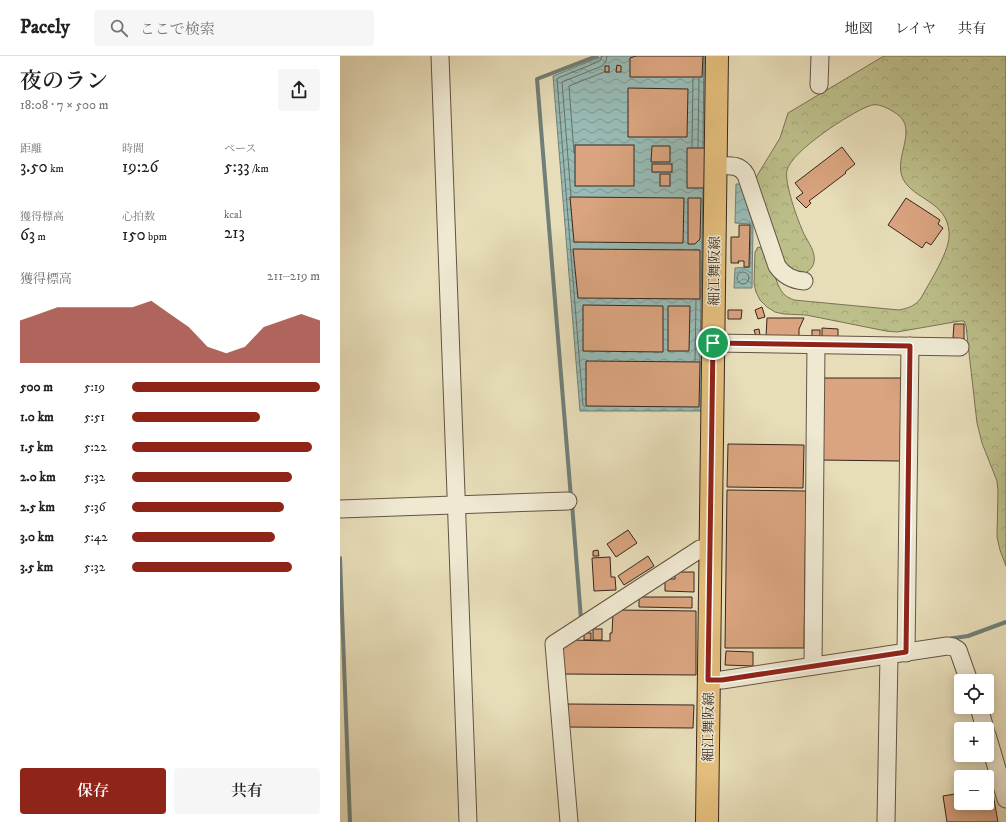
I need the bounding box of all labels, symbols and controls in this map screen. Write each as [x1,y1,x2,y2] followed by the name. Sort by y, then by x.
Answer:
[94,10,374,46] search box
[20,16,70,39] text: Pacely
[108,17,130,39] icon: search
[140,20,215,39] text: ここで検索
[845,20,873,38] text: 地図
[895,20,936,38] text: レイヤ
[958,20,986,38] text: 共有
[20,68,108,95] text: 夜のラン
[278,69,320,111] button: share
[20,97,109,113] text: 18:08 · 7 × 500 m
[20,142,42,156] text: 距離
[122,142,144,156] text: 時間
[224,142,256,156] text: ペース
[20,156,48,178] text: 3.50
[122,156,158,178] text: 19:26
[224,156,250,178] text: 5:33
[48,162,64,176] text: km
[250,162,269,176] text: /km
[224,208,242,222] text: kcal
[20,210,64,224] text: 獲得標高
[122,210,155,224] text: 心拍数
[224,222,245,244] text: 213
[20,224,35,246] text: 63
[122,224,146,246] text: 150
[35,230,46,244] text: m
[146,230,167,244] text: bpm
[705,236,725,306] street label: 細江舞阪線
[267,268,320,284] text: 211–219 m
[20,271,72,287] text: 獲得標高
[696,326,730,360] pin
[702,332,724,354] icon: arrive
[20,379,53,395] text: 500 m
[84,379,105,395] text: 5:19
[20,409,54,425] text: 1.0 km
[84,409,105,425] text: 5:51
[20,439,53,455] text: 1.5 km
[84,439,107,455] text: 5:22
[20,469,56,485] text: 2.0 km
[84,469,105,485] text: 5:32
[20,499,55,515] text: 2.5 km
[84,499,105,515] text: 5:36
[20,529,54,545] text: 3.0 km
[84,529,108,545] text: 5:42
[20,559,53,575] text: 3.5 km
[84,559,105,575] text: 5:32
[954,674,994,810] map controls
[954,674,994,714] button: locate
[699,692,719,762] street label: 細江舞阪線
[954,722,994,762] button: +
[20,768,166,814] button: 保存
[174,768,320,814] button: 共有
[954,770,994,810] button: −

